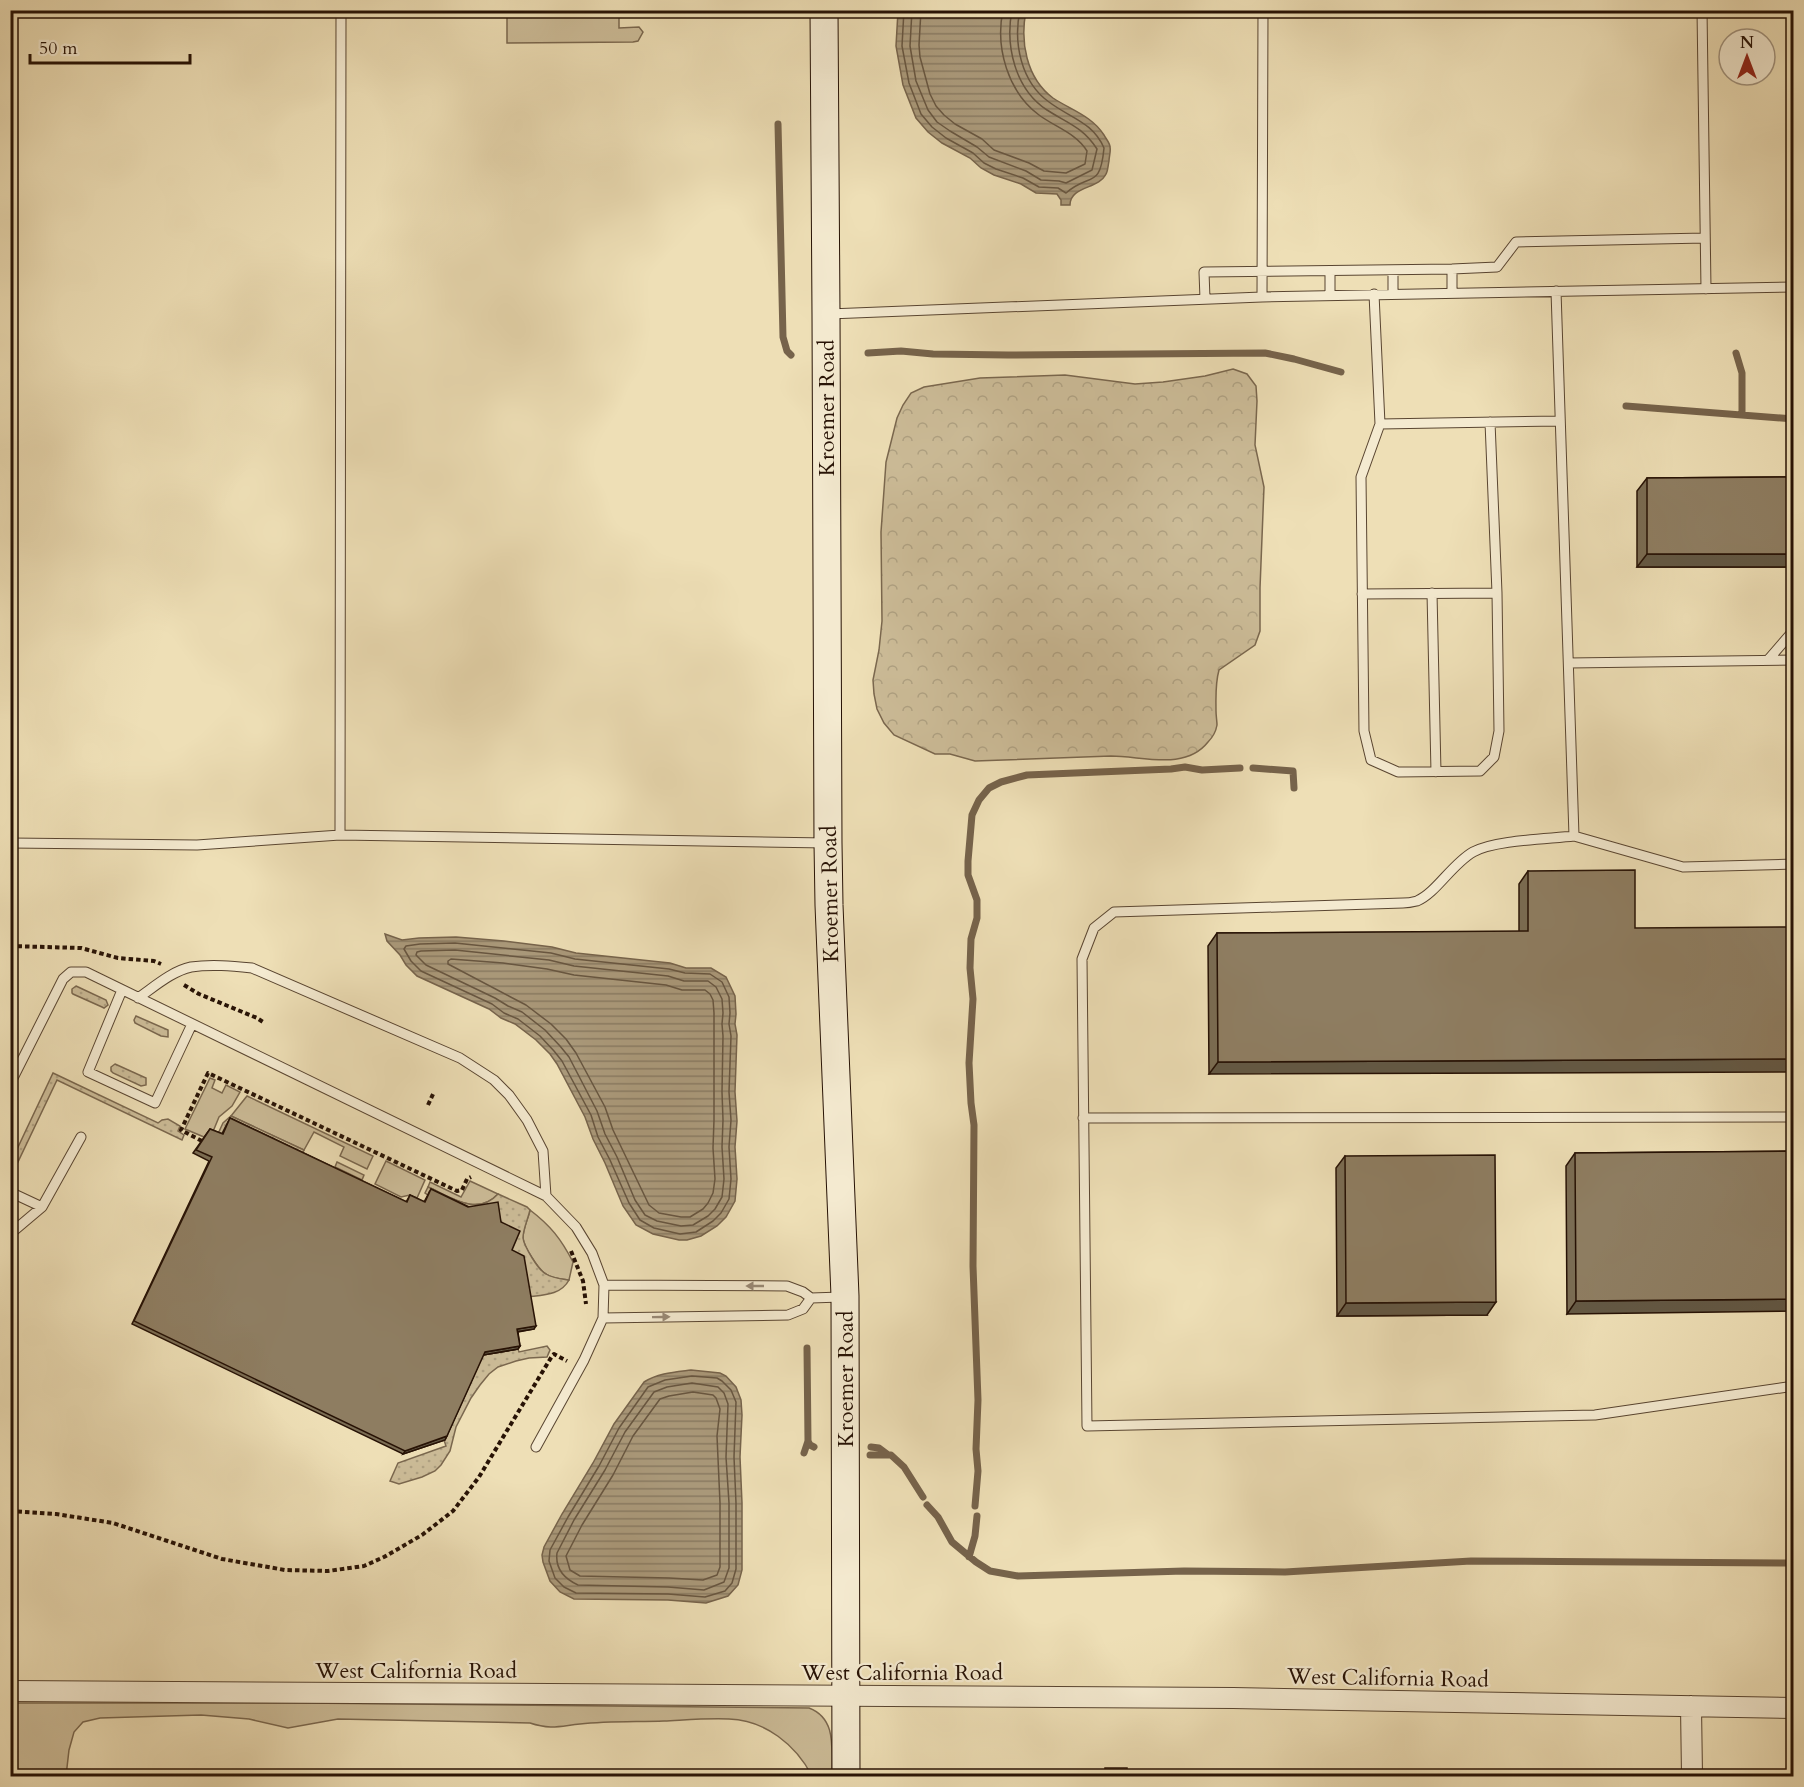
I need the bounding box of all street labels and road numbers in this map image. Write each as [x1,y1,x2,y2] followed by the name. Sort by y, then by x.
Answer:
[812,339,842,477] street label: Kroemer Road
[814,825,846,963] street label: Kroemer Road
[831,1310,861,1448] street label: Kroemer Road
[314,1656,517,1686] street label: West California Road
[800,1658,1003,1688] street label: West California Road
[1286,1661,1489,1695] street label: West California Road

